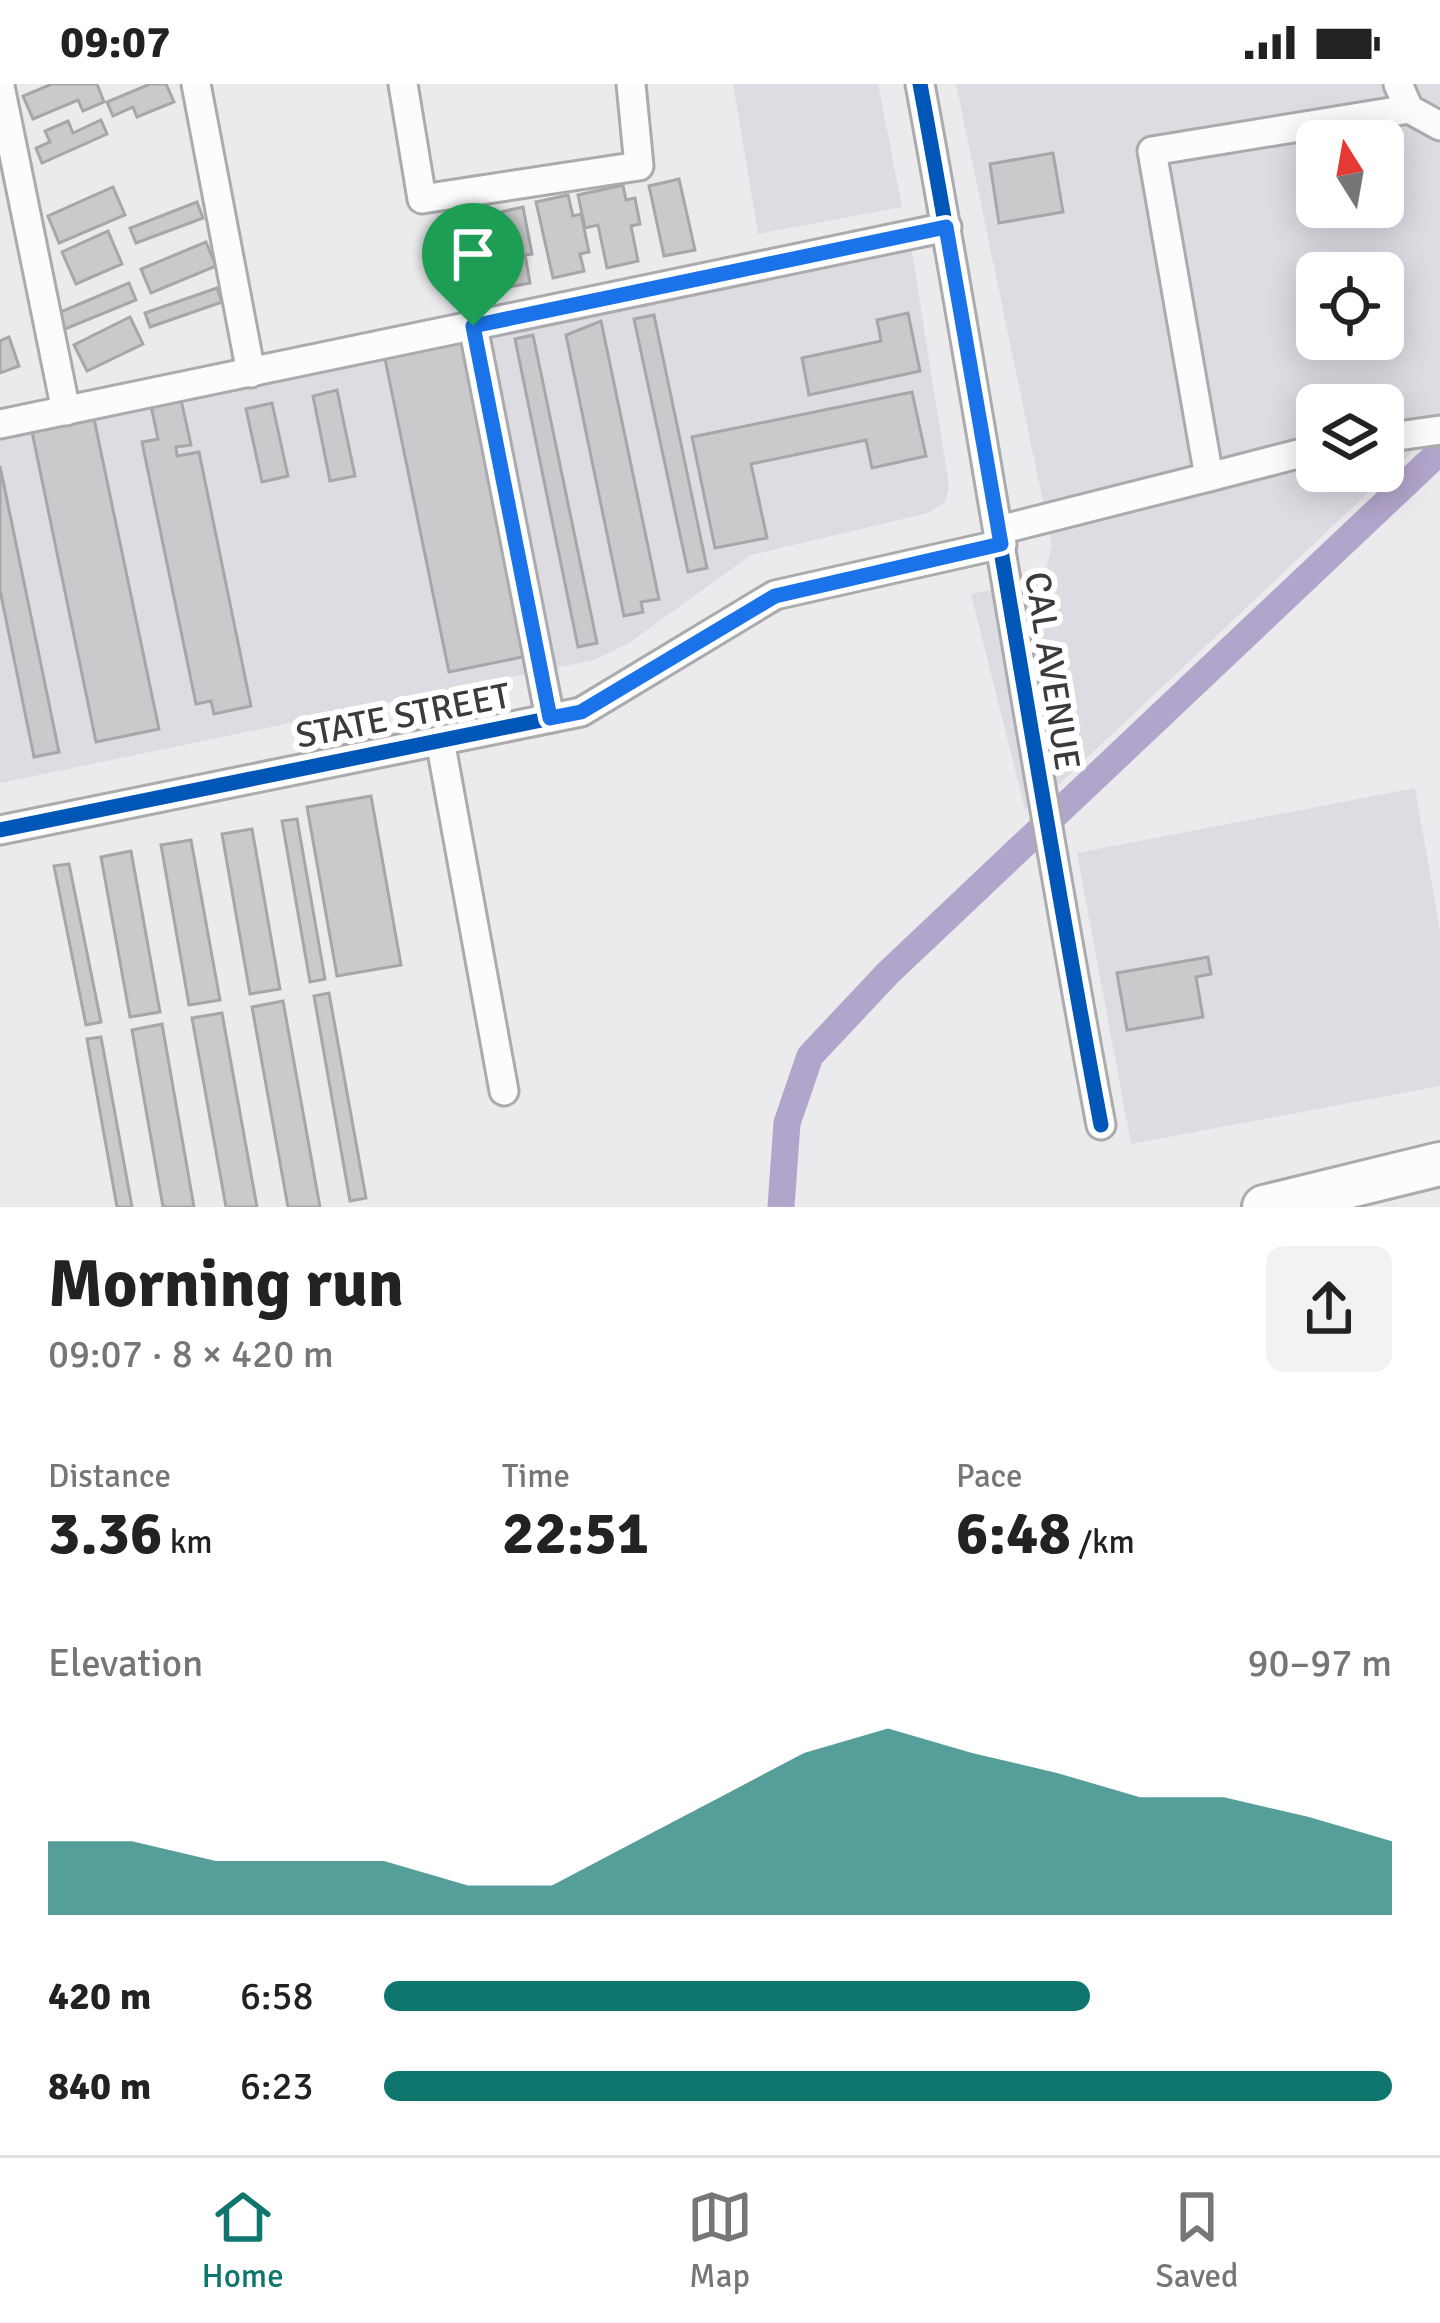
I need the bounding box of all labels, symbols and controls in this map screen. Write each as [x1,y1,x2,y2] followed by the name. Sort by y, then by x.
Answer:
[60,15,170,70] text: 09:07
[1296,120,1404,228] north arrow
[1296,120,1404,492] map controls
[422,203,524,326] pin
[440,221,506,287] icon: arrive
[1296,252,1404,360] button: locate
[1296,384,1404,492] button: layers
[1014,569,1090,773] street label: CAL AVENUE
[292,673,514,759] street label: STATE STREET
[48,1244,404,1325] text: Morning run
[1266,1246,1392,1372] button: share
[48,1330,334,1378] text: 09:07 · 8 × 420 m
[48,1456,171,1497] text: Distance
[502,1456,570,1497] text: Time
[956,1456,1022,1497] text: Pace
[48,1497,162,1571] text: 3.36
[502,1497,649,1571] text: 22:51
[956,1497,1071,1571] text: 6:48
[162,1522,213,1563] text: km
[1071,1522,1135,1563] text: /km
[48,1639,203,1687] text: Elevation
[1247,1639,1392,1687] text: 90–97 m
[48,1972,151,2020] text: 420 m
[240,1972,314,2020] text: 6:58
[48,2062,151,2110] text: 840 m
[240,2062,314,2110] text: 6:23
[201,2184,284,2297] tab: Home
[687,2184,753,2297] tab: Map
[1155,2184,1239,2297] tab: Saved

